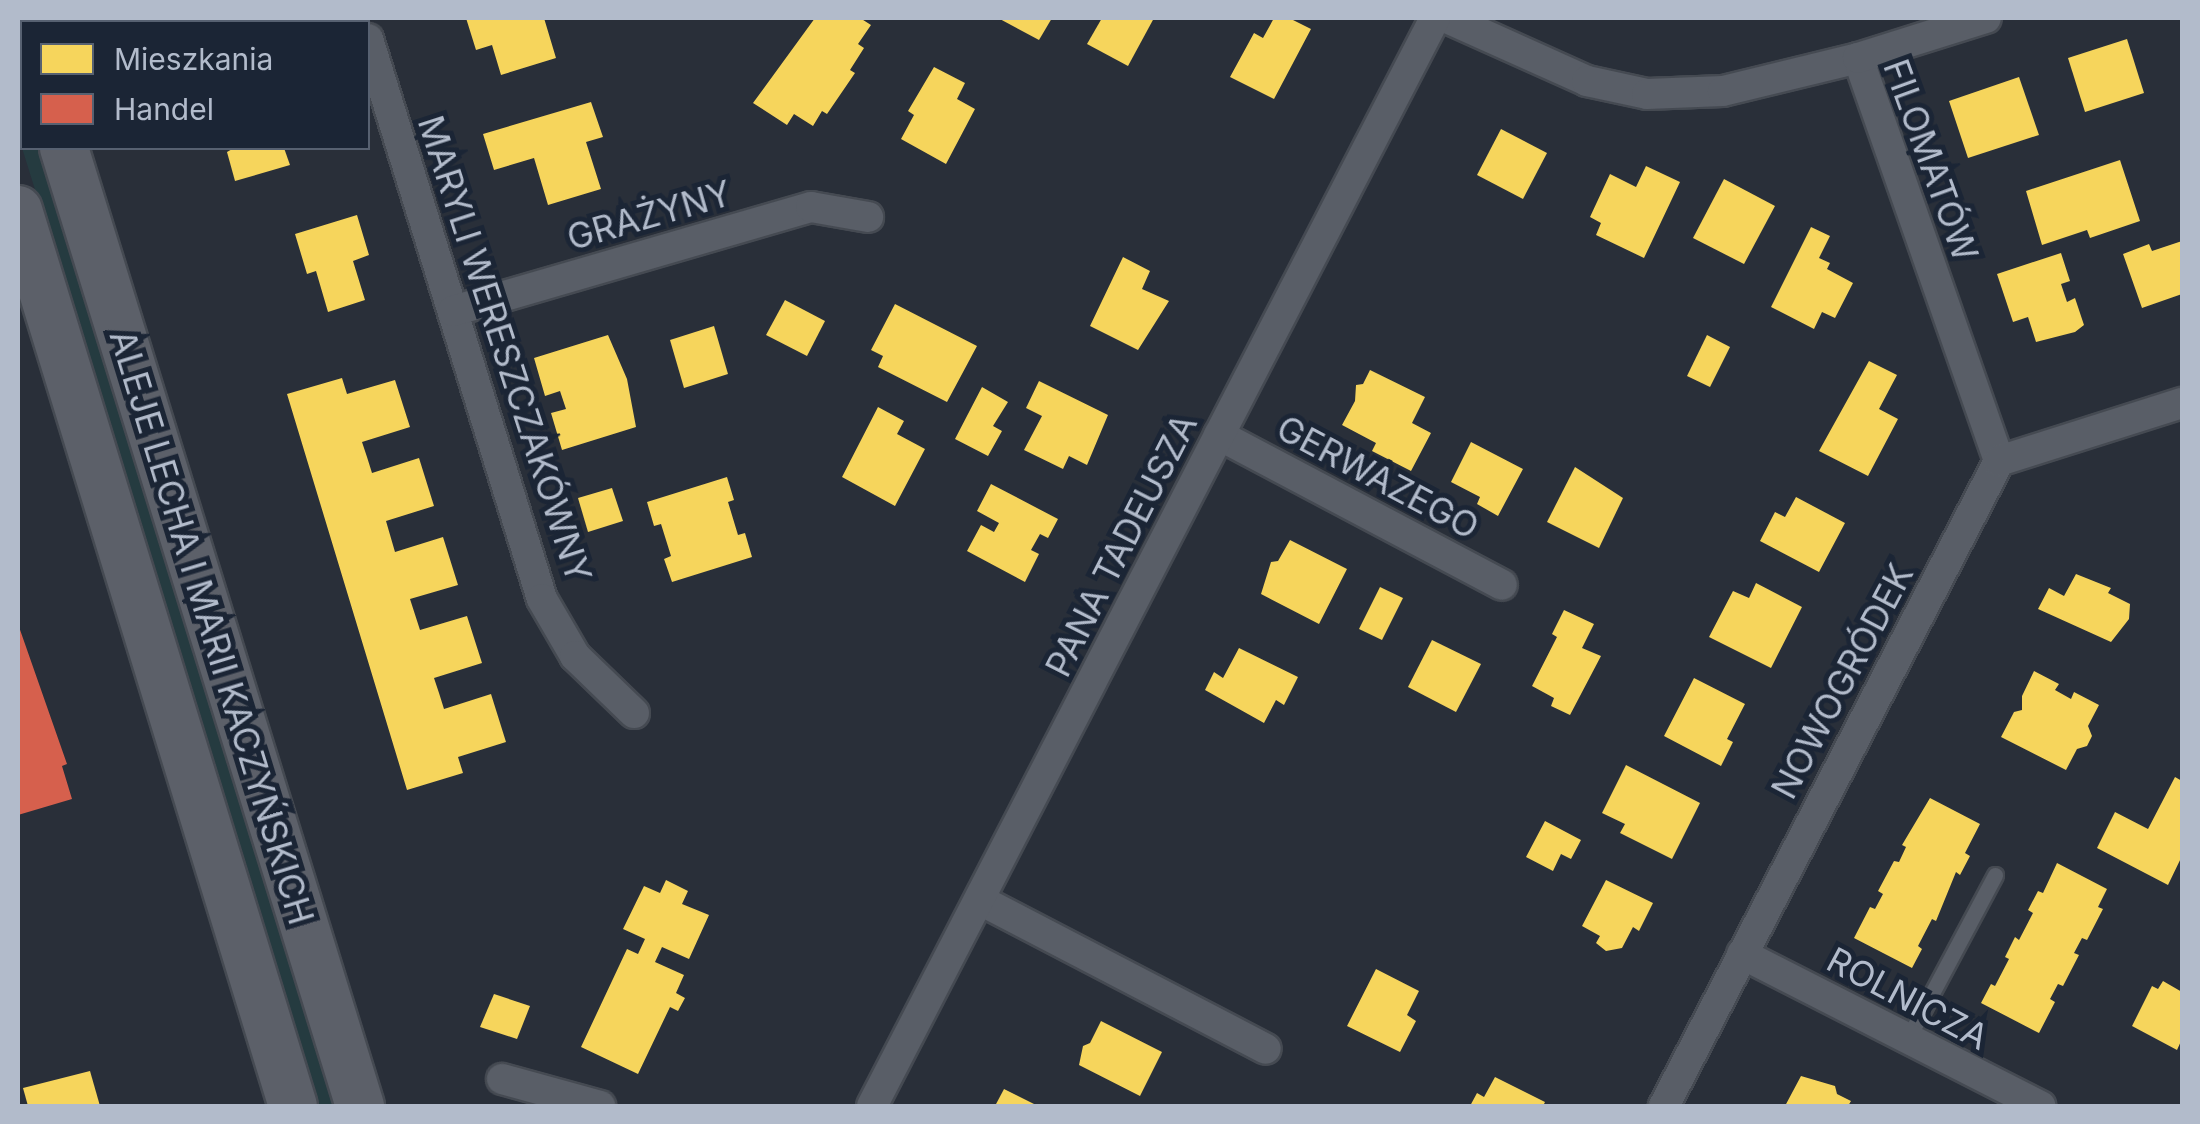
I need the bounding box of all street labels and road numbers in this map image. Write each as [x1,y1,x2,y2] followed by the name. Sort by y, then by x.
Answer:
[1875,54,1987,266] street label: FILOMATÓW
[410,110,600,588] street label: MARYLI WERESZCZAKÓWNY
[562,172,736,258] street label: GRAŻYNY
[101,325,323,929] street label: ALEJE LECHA I MARII KACZYŃSKICH
[1270,406,1486,548] street label: GERWAZEGO
[1037,407,1205,683] street label: PANA TADEUSZA
[1763,557,1921,805] street label: NOWOGRÓDEK
[1820,938,1996,1058] street label: ROLNICZA

